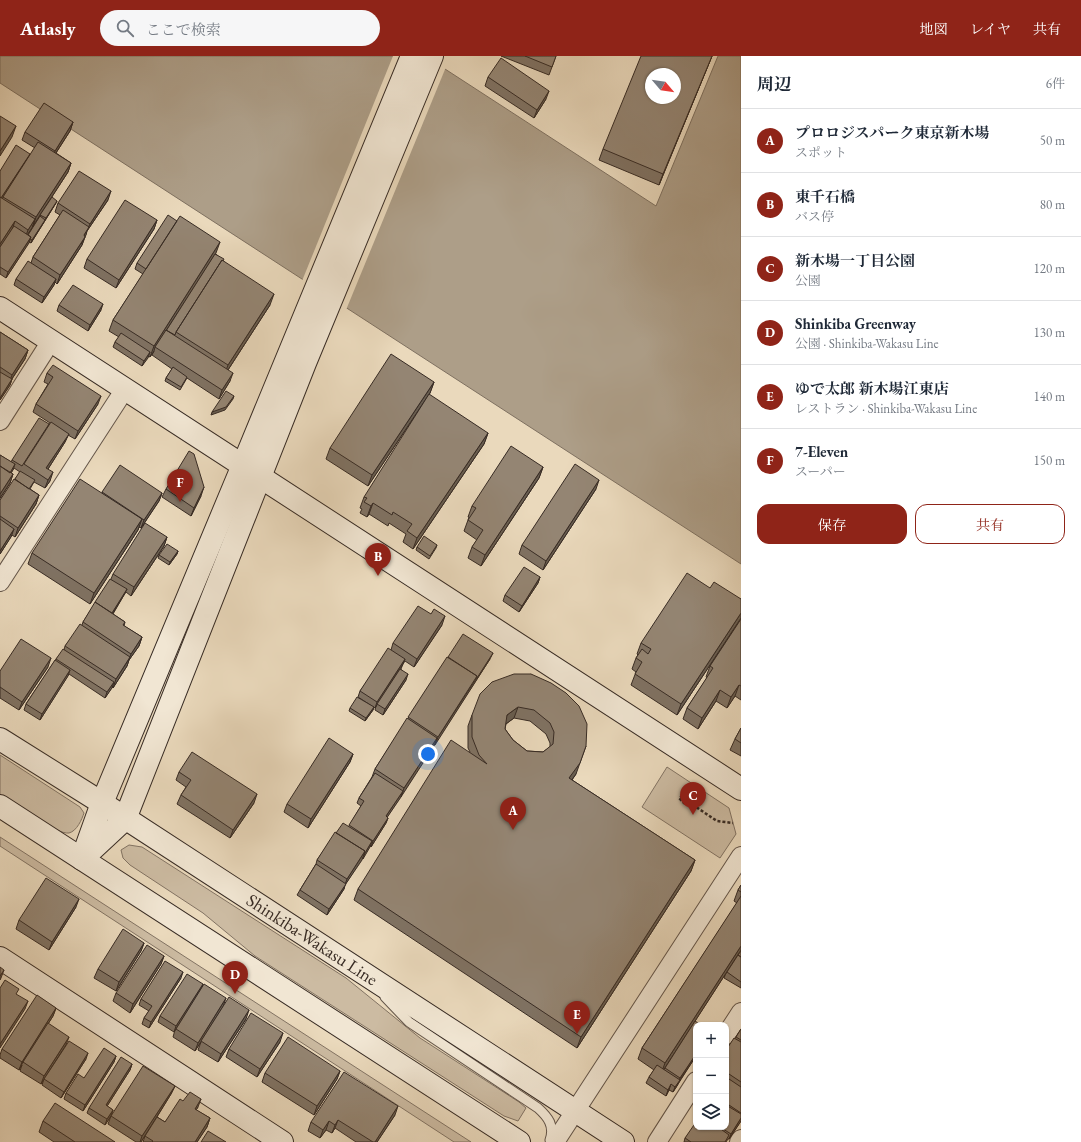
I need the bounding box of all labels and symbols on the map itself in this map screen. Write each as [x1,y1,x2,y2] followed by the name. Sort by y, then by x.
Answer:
[645,68,681,104] north arrow
[167,469,193,502] pin: F
[365,543,391,576] pin: B
[418,744,438,764] your location
[680,782,706,815] pin: C
[500,797,526,830] pin: A
[242,888,382,990] street label: Shinkiba-Wakasu Line
[222,961,248,994] pin: D
[564,1001,590,1034] pin: E

